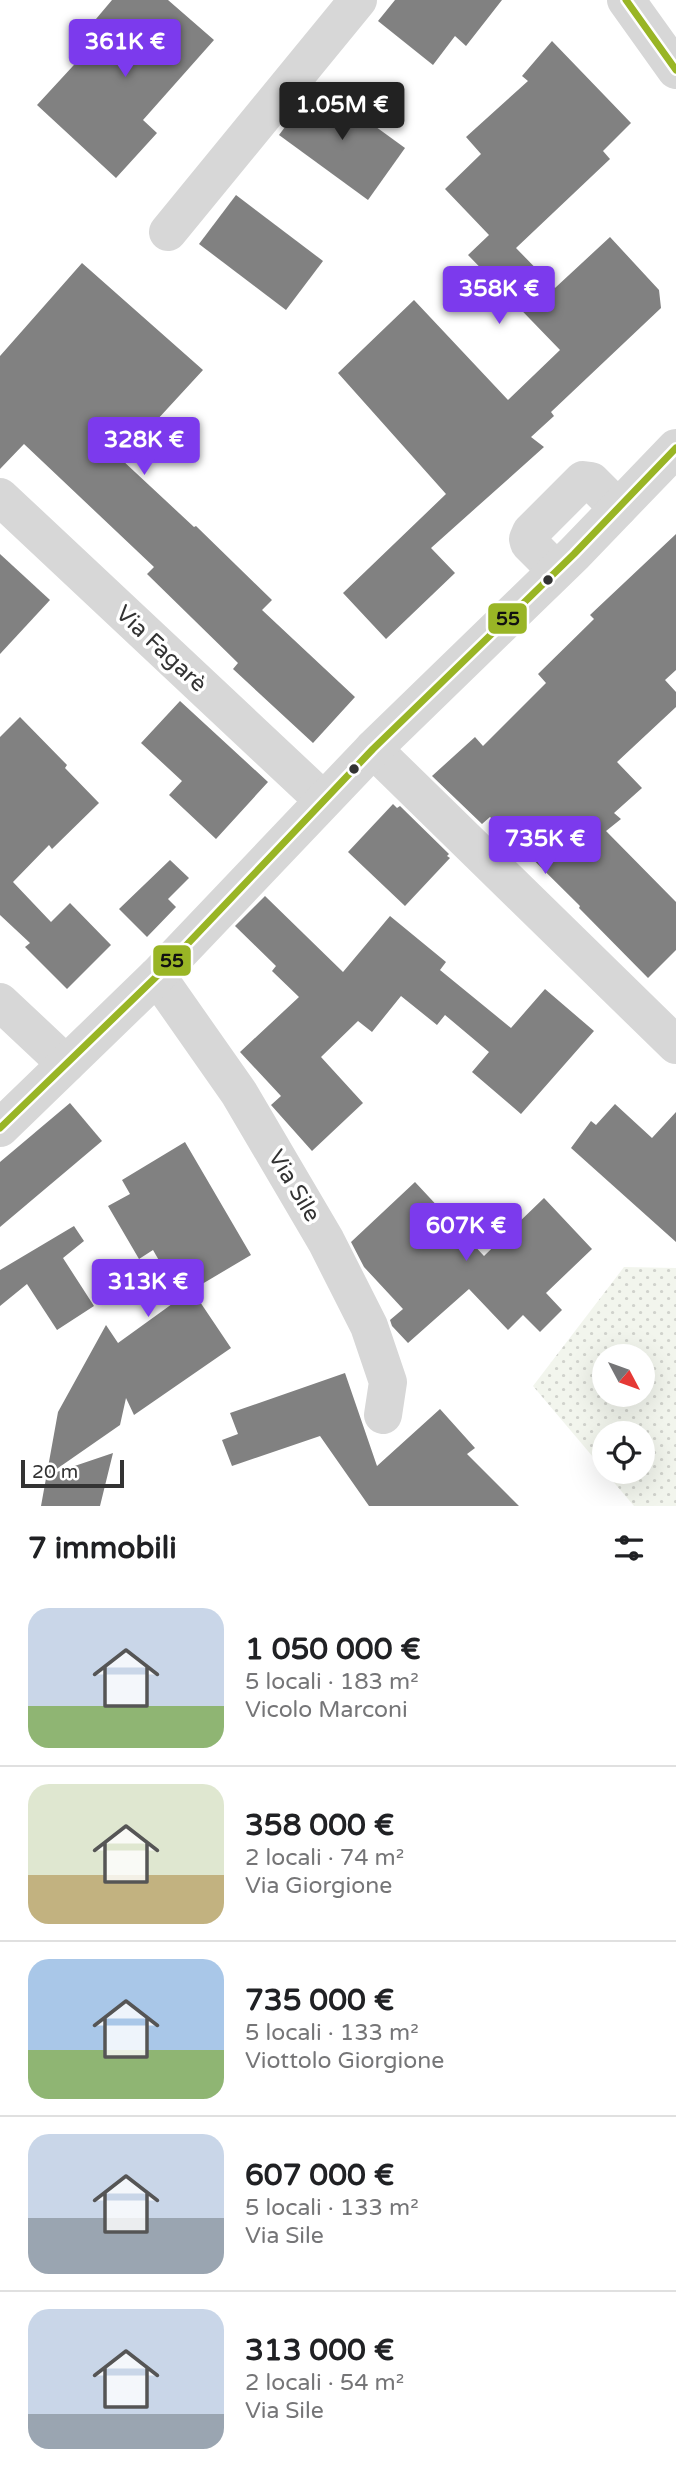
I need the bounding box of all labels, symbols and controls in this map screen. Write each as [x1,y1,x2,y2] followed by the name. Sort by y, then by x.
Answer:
[68,20,182,79] pin: 361K €
[85,28,165,56] text: 361K €
[277,82,407,142] pin: 1.05M €
[295,91,389,119] text: 1.05M €
[442,266,556,326] pin: 358K €
[459,275,539,303] text: 358K €
[87,418,201,477] pin: 328K €
[104,426,184,454] text: 328K €
[541,573,555,587] unlabelled marker
[110,600,212,698] street label: Via Fagarè
[487,602,528,635] line badge: 55
[496,608,520,630] text: 55
[347,762,361,776] unlabelled marker
[488,816,602,876] pin: 735K €
[505,825,585,853] text: 735K €
[152,944,192,977] line badge: 55
[160,950,184,972] text: 55
[262,1145,326,1227] street label: Via Sile
[409,1204,523,1263] pin: 607K €
[426,1212,506,1240] text: 607K €
[91,1260,205,1319] pin: 313K €
[108,1268,188,1296] text: 313K €
[592,1344,654,1407] north arrow
[592,1344,655,1484] map controls
[592,1421,655,1484] button: locate
[21,1457,124,1489] scale bar
[32,1461,78,1483] text: 20 m
[610,1529,648,1567] icon: filters
[28,1530,177,1567] text: 7 immobili
[245,1631,421,1668] text: 1 050 000 €
[84,1636,168,1720] icon: home
[245,1668,419,1696] text: 5 locali · 183 m²
[245,1696,408,1724] text: Vicolo Marconi
[245,1807,394,1844] text: 358 000 €
[84,1812,168,1896] icon: home
[245,1844,404,1872] text: 2 locali · 74 m²
[245,1872,392,1900] text: Via Giorgione
[245,1982,394,2019] text: 735 000 €
[84,1987,168,2071] icon: home
[245,2019,419,2047] text: 5 locali · 133 m²
[245,2047,444,2075] text: Viottolo Giorgione
[245,2157,394,2194] text: 607 000 €
[84,2162,168,2246] icon: home
[245,2194,419,2222] text: 5 locali · 133 m²
[245,2222,324,2250] text: Via Sile
[245,2332,394,2369] text: 313 000 €
[84,2337,168,2421] icon: home
[245,2369,404,2397] text: 2 locali · 54 m²
[245,2397,324,2425] text: Via Sile

